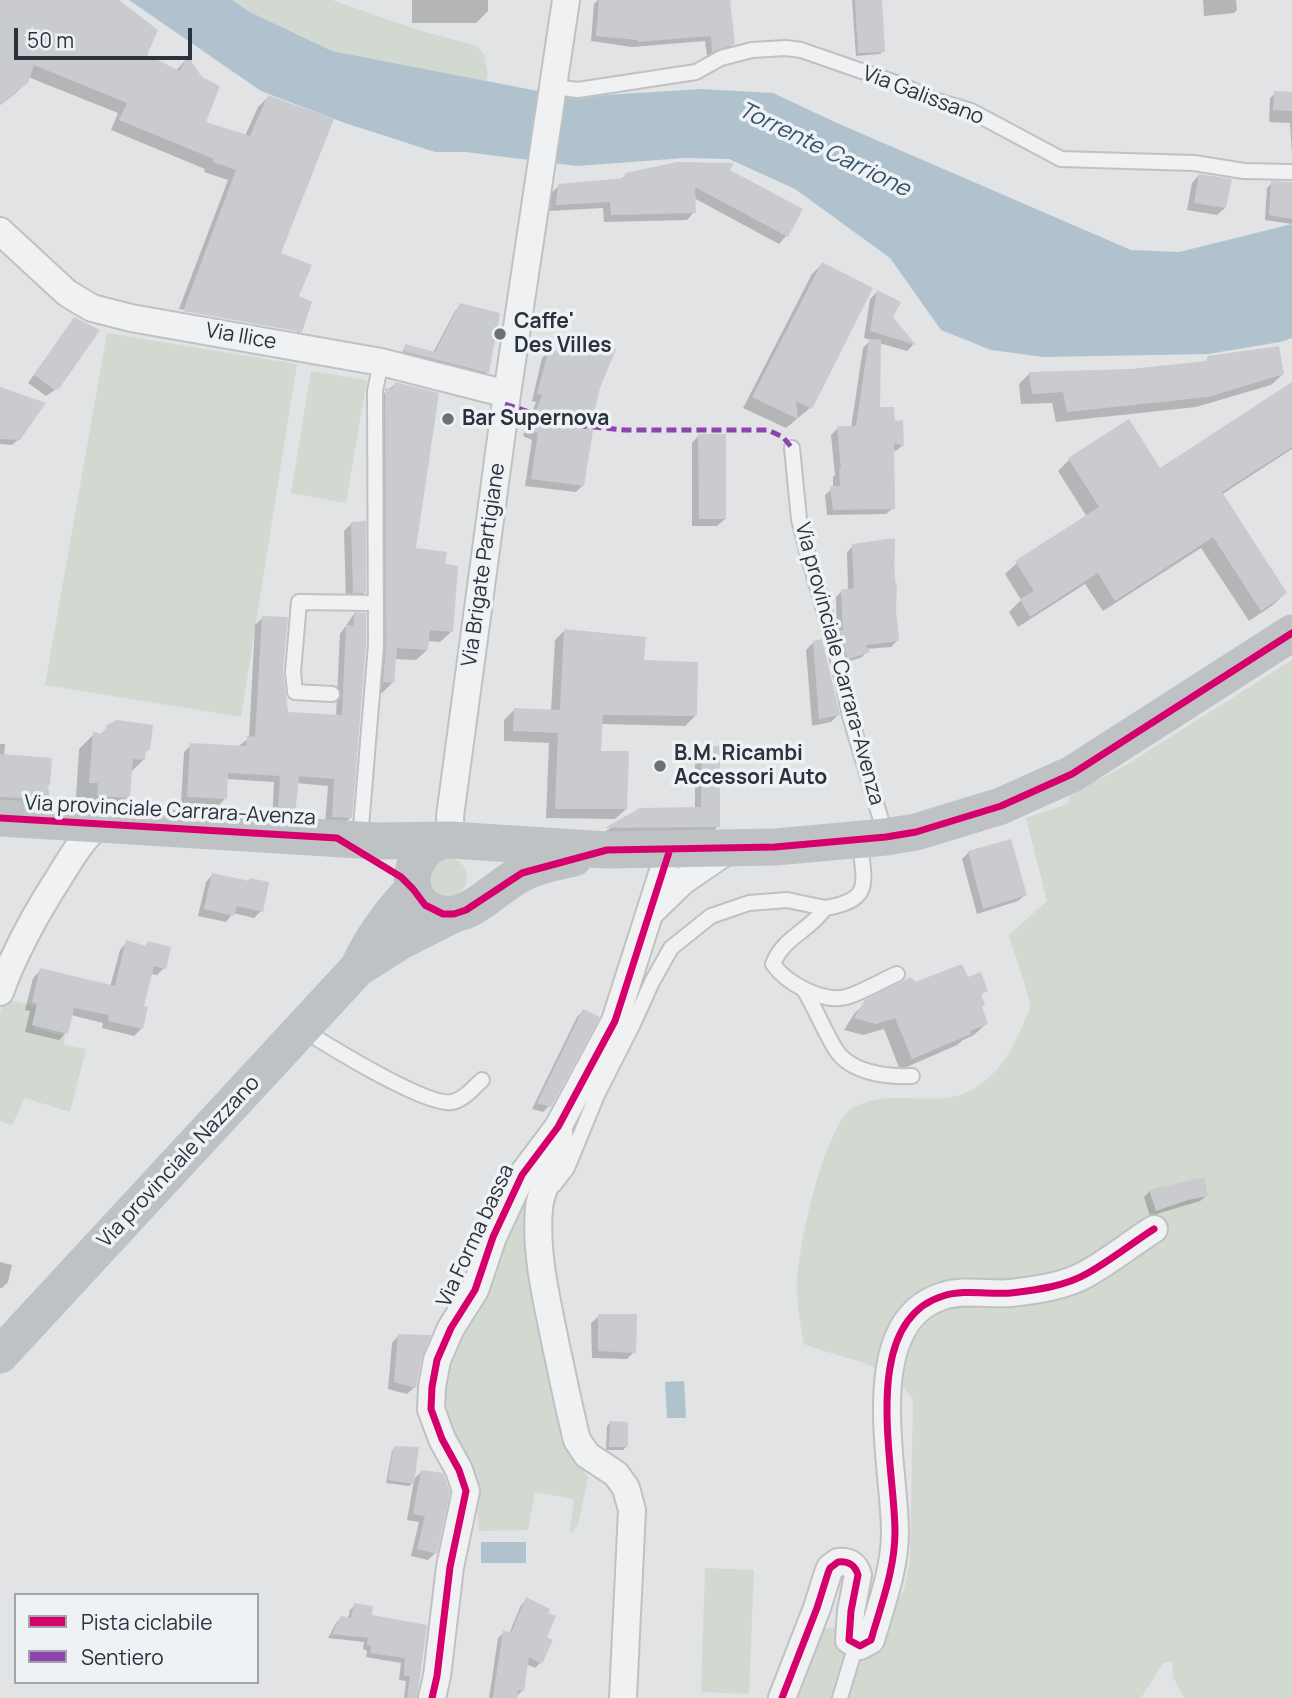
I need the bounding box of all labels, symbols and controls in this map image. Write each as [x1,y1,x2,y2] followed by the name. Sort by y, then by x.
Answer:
[18,14,196,58] scale bar
[27,26,74,54] text: 50 m
[859,61,987,131] street label: Via Galissano
[734,97,914,203] water label: Torrente Carrione
[514,309,612,359] place label: Caffe' Des Villes
[204,318,278,356] street label: Via Ilice
[492,326,508,342] marker: Caffe' Des Villes
[462,406,609,432] place label: Bar Supernova
[440,411,456,427] marker: Bar Supernova
[457,462,511,668] street label: Via Brigate Partigiane
[789,520,889,808] street label: Via provinciale Carrara-Avenza
[674,741,827,791] place label: B.M. Ricambi Accessori Auto
[652,758,668,774] marker: B.M. Ricambi Accessori Auto
[24,791,316,831] street label: Via provinciale Carrara-Avenza
[93,1071,265,1253] street label: Via provinciale Nazzano
[432,1161,520,1311] street label: Via Forma bassa
[14,1593,259,1684] legend
[81,1608,213,1636] text: Pista ciclabile
[81,1643,164,1671] text: Sentiero

